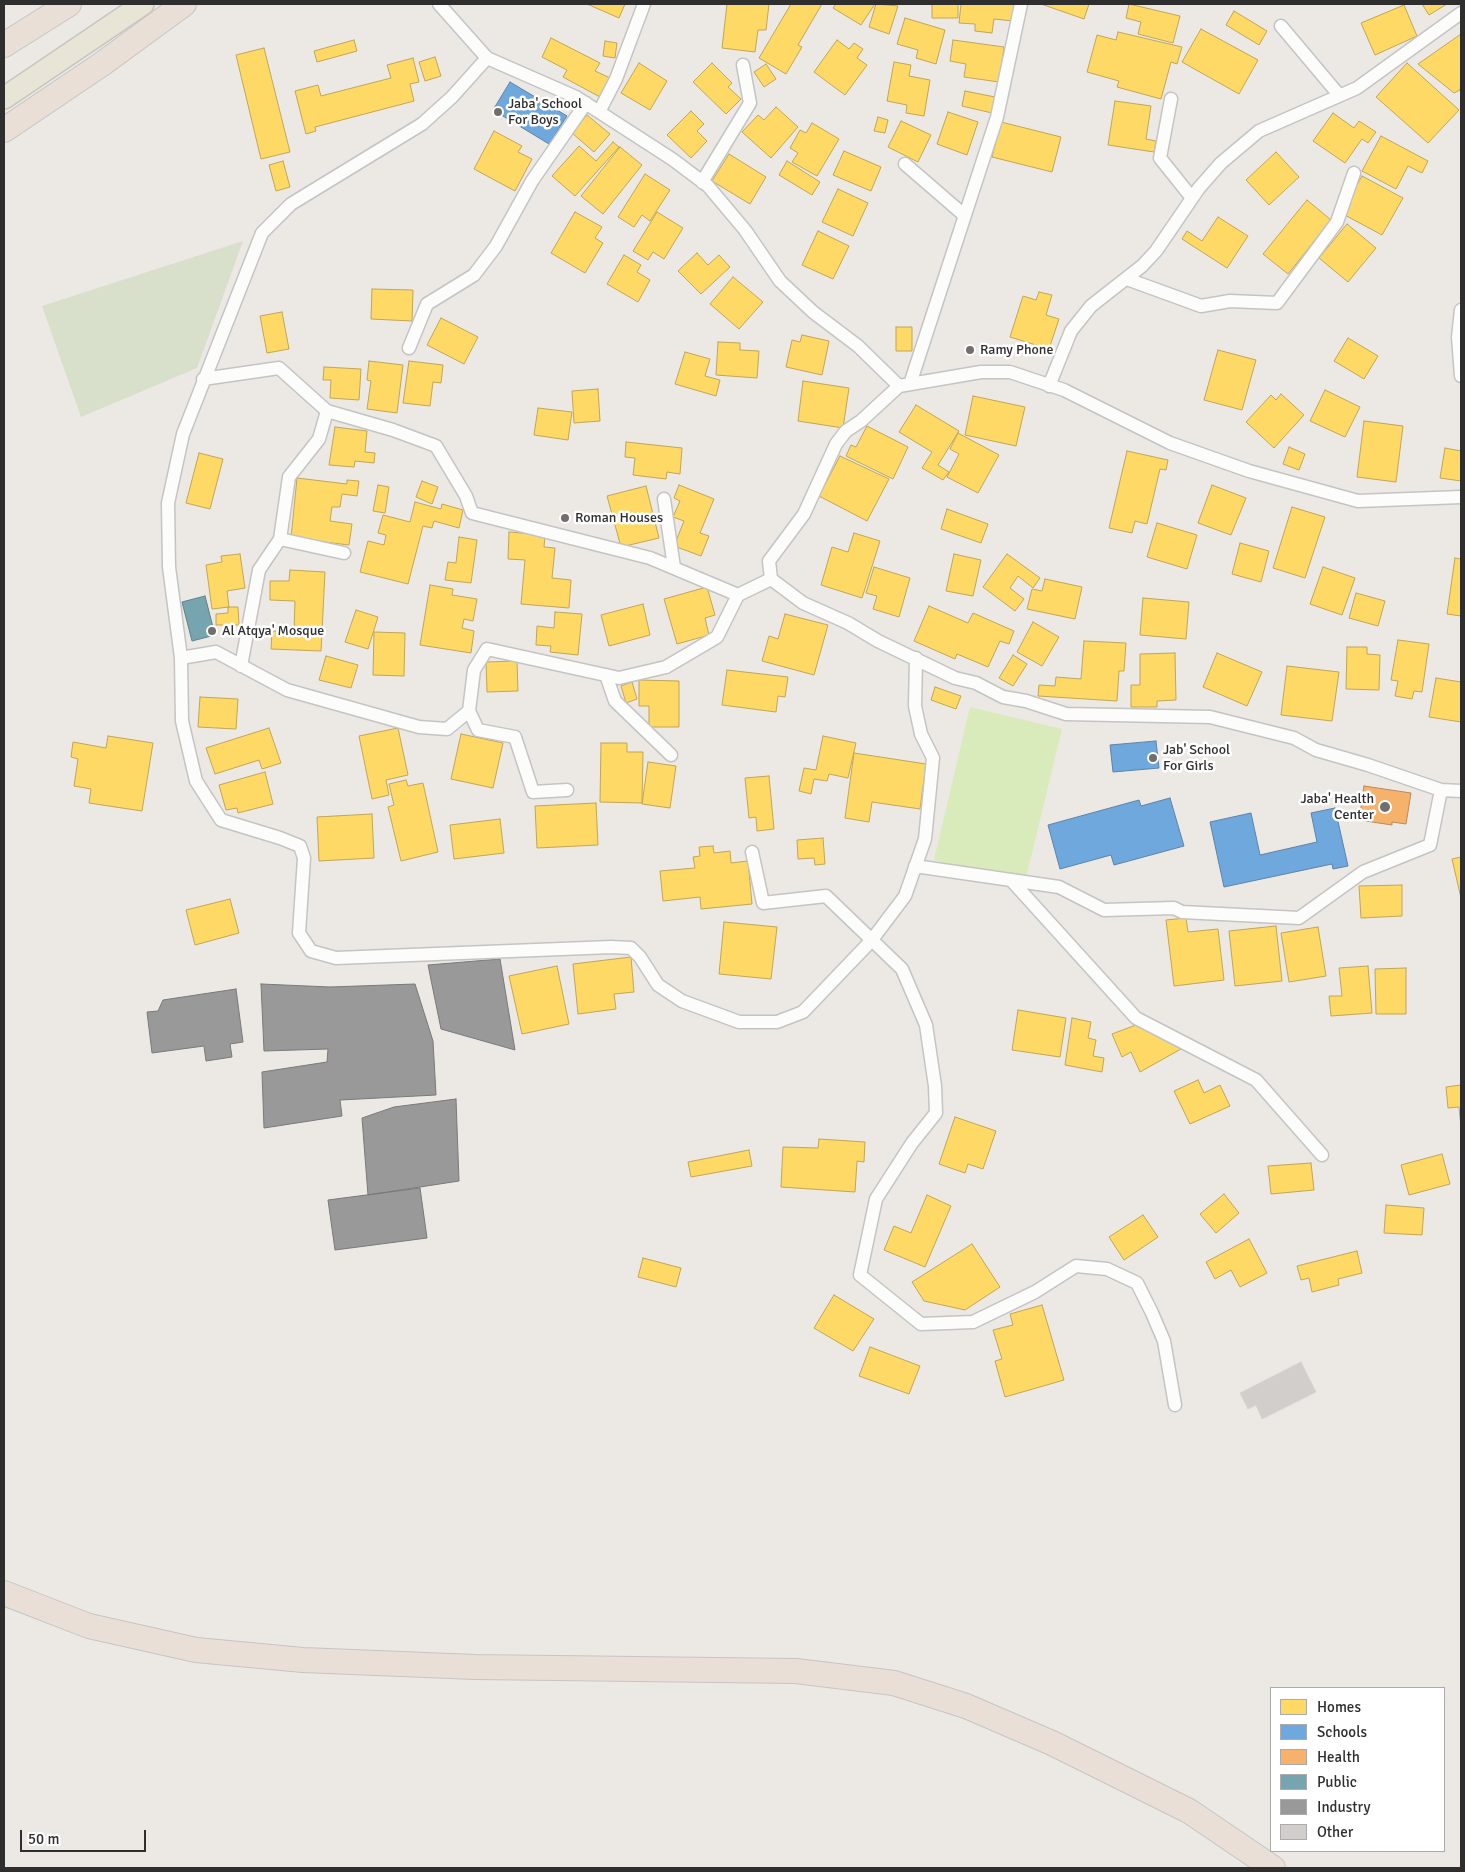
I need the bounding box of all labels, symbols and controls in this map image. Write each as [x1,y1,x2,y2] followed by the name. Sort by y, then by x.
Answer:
[508,96,582,128] place label: Jaba' School For Boys
[492,106,504,118] marker: Jaba' School For Boys
[980,342,1053,358] place label: Ramy Phone
[964,344,976,356] marker: Ramy Phone
[575,510,663,526] place label: Roman Houses
[559,512,571,524] marker: Roman Houses
[222,623,324,639] place label: Al Atqya' Mosque
[206,625,218,637] marker: Al Atqya' Mosque
[1163,742,1230,774] place label: Jab' School For Girls
[1147,752,1159,764] marker: Jab' School For Girls
[1301,791,1374,824] place label: Jaba' Health Center
[1378,800,1392,814] marker: Jaba' Health Center
[1270,1687,1445,1852] legend
[1317,1698,1361,1716] text: Homes
[1317,1723,1367,1741] text: Schools
[1317,1748,1360,1766] text: Health
[1317,1773,1357,1791] text: Public
[1317,1798,1370,1816] text: Industry
[22,1820,149,1852] scale bar
[1317,1823,1353,1841] text: Other
[28,1830,59,1848] text: 50 m

